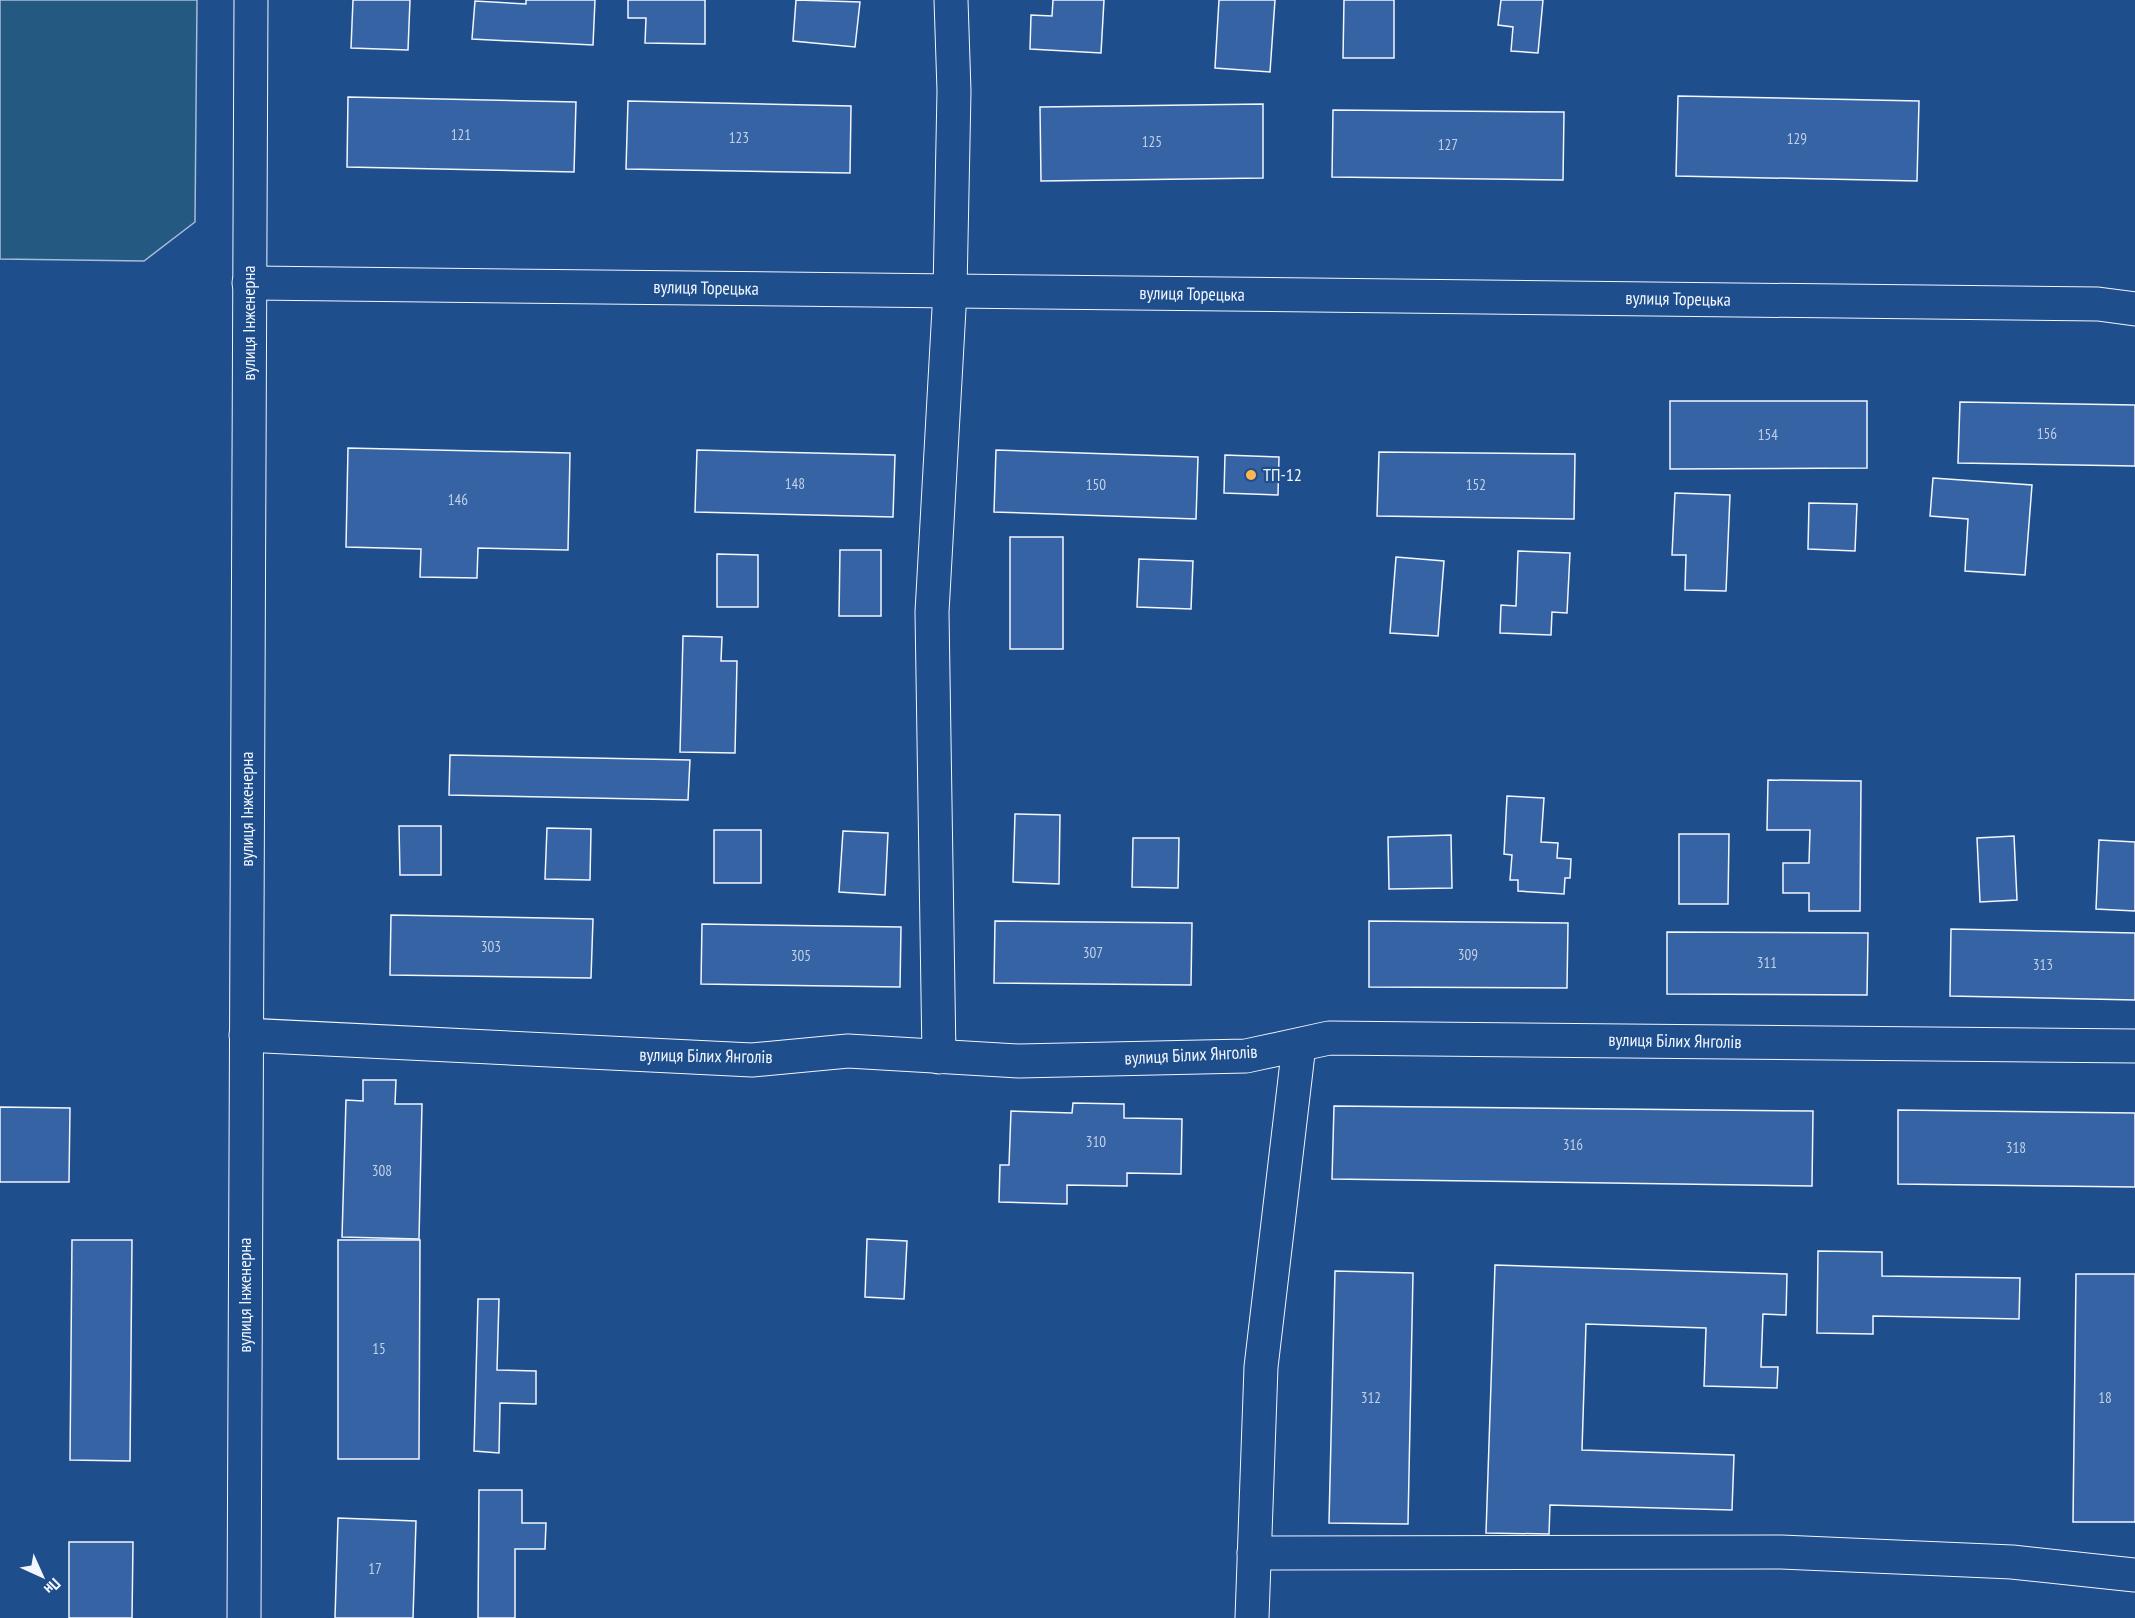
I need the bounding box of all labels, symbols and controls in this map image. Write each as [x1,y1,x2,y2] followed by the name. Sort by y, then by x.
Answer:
[451,125,471,144] house number: 121
[729,128,749,147] house number: 123
[1787,129,1807,148] house number: 129
[1142,132,1162,151] house number: 125
[1438,135,1458,154] house number: 127
[237,266,260,380] street label: вулиця Інженерна
[653,275,759,300] street label: вулиця Торецька
[1139,281,1245,306] street label: вулиця Торецька
[1625,286,1731,311] street label: вулиця Торецька
[2037,424,2057,443] house number: 156
[1758,425,1778,444] house number: 154
[1263,463,1302,486] place label: ТП-12
[1244,468,1258,482] marker: ТП-12
[785,474,805,493] house number: 148
[1086,475,1106,494] house number: 150
[1466,475,1486,494] house number: 152
[448,490,468,509] house number: 146
[235,752,258,866] street label: вулиця Інженерна
[481,937,501,956] house number: 303
[1083,943,1103,962] house number: 307
[1458,945,1478,964] house number: 309
[791,946,811,965] house number: 305
[1757,953,1777,972] house number: 311
[2033,955,2053,974] house number: 313
[1608,1028,1742,1053] street label: вулиця Білих Янголів
[1124,1040,1258,1069] street label: вулиця Білих Янголів
[639,1043,773,1068] street label: вулиця Білих Янголів
[1086,1132,1106,1151] house number: 310
[1563,1135,1583,1154] house number: 316
[2006,1138,2026,1157] house number: 318
[372,1161,392,1180] house number: 308
[233,1238,256,1352] street label: вулиця Інженерна
[372,1339,386,1358] house number: 15
[1361,1388,1381,1407] house number: 312
[2098,1388,2112,1407] house number: 18
[12,1546,72,1606] north arrow
[368,1559,382,1578] house number: 17
[40,1574,65,1599] text: Пн

